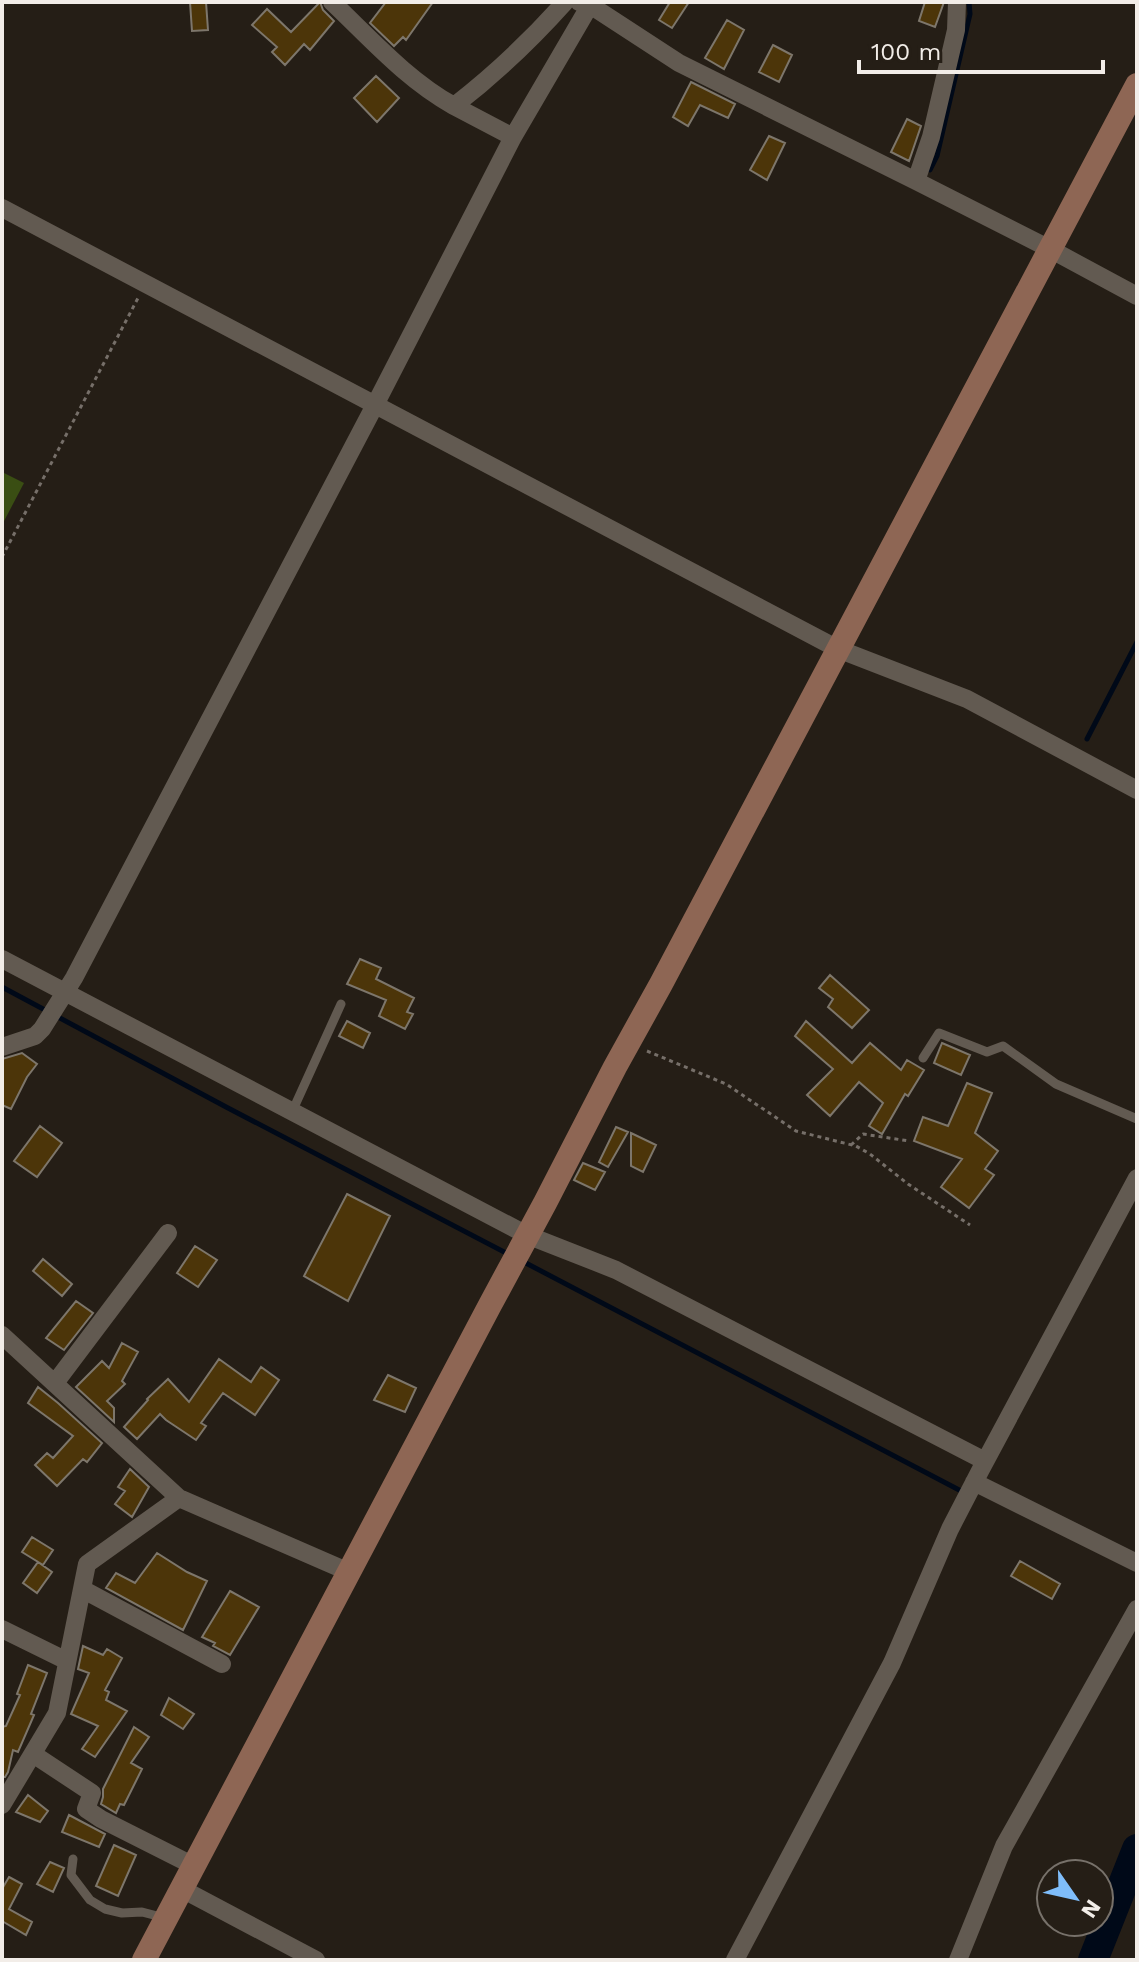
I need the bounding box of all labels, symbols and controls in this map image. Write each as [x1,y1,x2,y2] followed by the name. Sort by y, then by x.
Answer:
[859,24,1103,74] scale bar
[871,38,941,66] text: 100 m
[1035,1858,1115,1938] north arrow
[1076,1895,1106,1923] text: N

